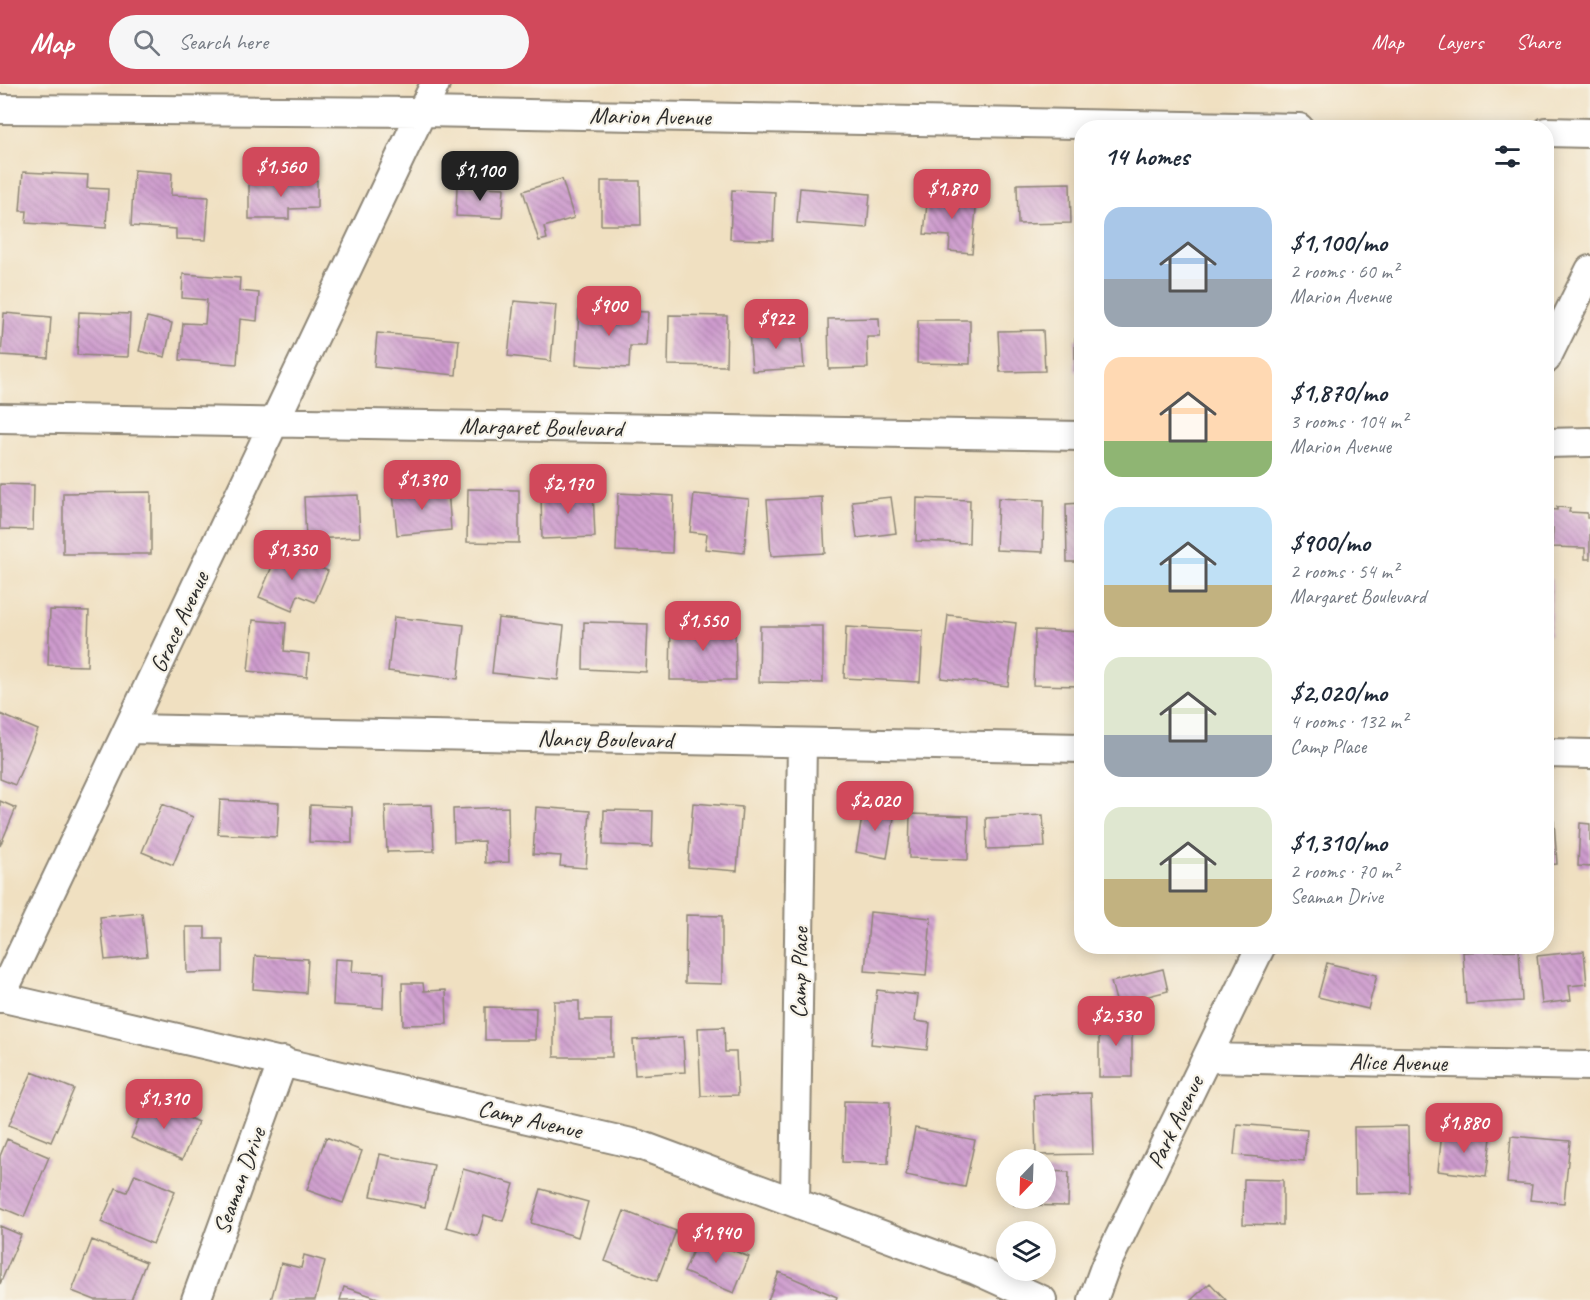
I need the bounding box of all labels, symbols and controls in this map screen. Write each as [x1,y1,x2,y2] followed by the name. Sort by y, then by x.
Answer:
[109,15,529,69] search box
[30,25,73,60] text: Map
[130,26,163,59] icon: search
[178,28,268,56] text: Search here
[1371,29,1404,55] text: Map
[1437,29,1483,55] text: Layers
[1516,29,1560,55] text: Share
[589,100,713,132] street label: Marion Avenue
[1104,140,1189,173] text: 14 homes
[1491,140,1524,173] icon: filters
[232,147,330,198] pin: $1,560
[431,151,529,202] pin: $1,100
[256,154,306,179] text: $1,560
[456,158,504,183] text: $1,100
[903,169,1001,220] pin: $1,870
[928,176,976,201] text: $1,870
[1290,226,1387,259] text: $1,100/mo
[1152,231,1224,303] icon: home
[1290,259,1398,284] text: 2 rooms · 60 m²
[1290,284,1391,309] text: Marion Avenue
[573,286,645,337] pin: $900
[591,293,627,318] text: $900
[740,299,812,350] pin: $922
[758,306,794,331] text: $922
[1290,376,1387,409] text: $1,870/mo
[1152,381,1224,453] icon: home
[1290,409,1407,434] text: 3 rooms · 104 m²
[459,411,626,443] street label: Margaret Boulevard
[1290,434,1391,459] text: Marion Avenue
[373,460,471,511] pin: $1,390
[519,464,617,515] pin: $2,170
[398,467,446,492] text: $1,390
[544,471,592,496] text: $2,170
[1290,526,1370,559] text: $900/mo
[243,530,341,581] pin: $1,350
[1152,531,1224,603] icon: home
[268,537,316,562] text: $1,350
[1290,559,1398,584] text: 2 rooms · 54 m²
[143,565,216,677] street label: Grace Avenue
[1290,584,1426,609] text: Margaret Boulevard
[654,601,752,652] pin: $1,550
[679,608,727,633] text: $1,550
[1290,676,1387,709] text: $2,020/mo
[1152,681,1224,753] icon: home
[1290,709,1407,734] text: 4 rooms · 132 m²
[537,723,676,755] street label: Nancy Boulevard
[1290,734,1366,759] text: Camp Place
[826,781,924,832] pin: $2,020
[851,788,899,813] text: $2,020
[1290,826,1387,859] text: $1,310/mo
[1152,831,1224,903] icon: home
[1290,859,1398,884] text: 2 rooms · 70 m²
[1290,884,1383,909] text: Seaman Drive
[783,925,815,1019] street label: Camp Place
[1067,996,1165,1047] pin: $2,530
[1092,1003,1140,1028] text: $2,530
[1349,1046,1449,1078] street label: Alice Avenue
[1140,1069,1211,1173] street label: Park Avenue
[115,1079,213,1130] pin: $1,310
[140,1086,188,1111] text: $1,310
[475,1093,587,1146] street label: Camp Avenue
[1415,1103,1513,1154] pin: $1,880
[1440,1110,1488,1135] text: $1,880
[206,1121,273,1239] street label: Seaman Drive
[996,1149,1056,1209] north arrow
[996,1149,1056,1281] map controls
[667,1213,765,1264] pin: $1,940
[692,1220,740,1245] text: $1,940
[996,1221,1056,1281] button: layers

